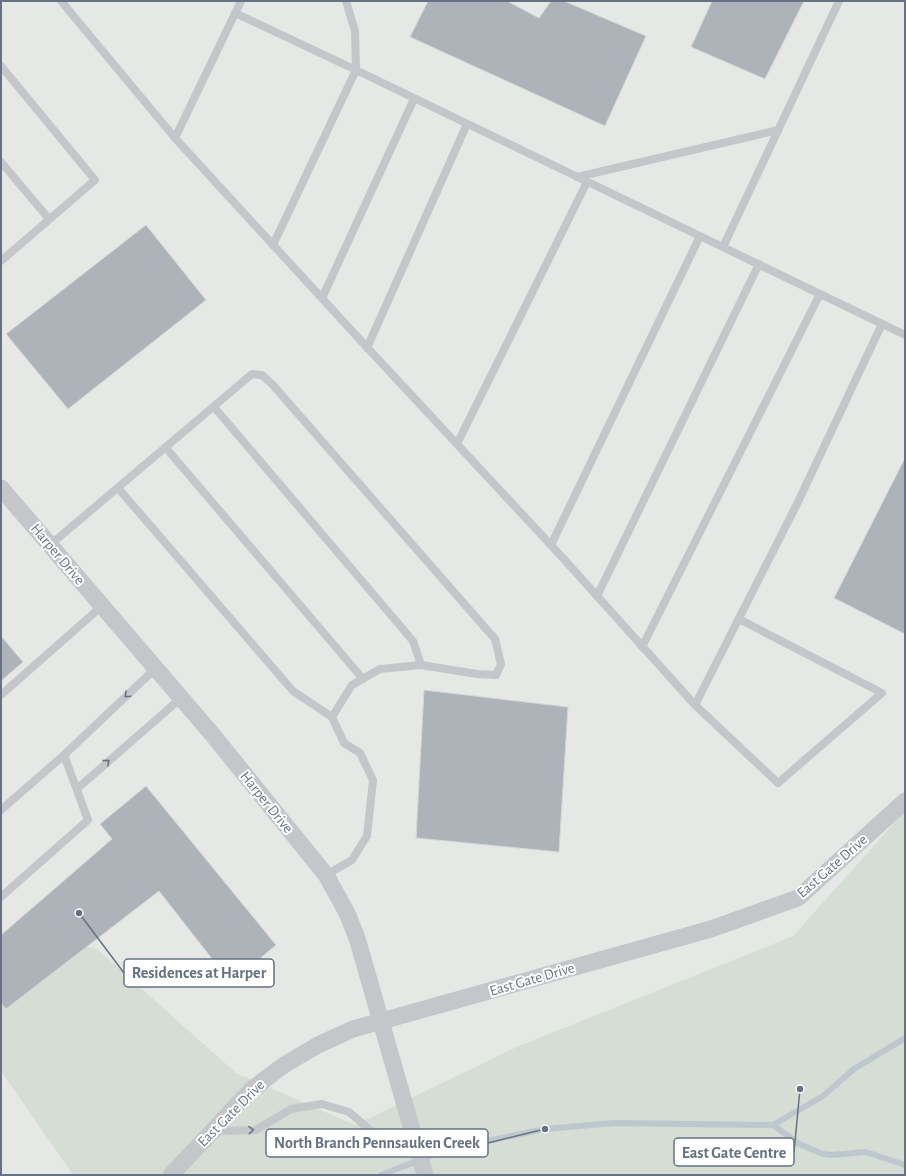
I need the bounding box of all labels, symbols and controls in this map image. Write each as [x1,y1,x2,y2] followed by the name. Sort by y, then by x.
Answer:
[28,521,87,588] street label: Harper Drive
[124,690,132,698] one-way arrow
[102,760,110,767] one-way arrow
[237,769,296,836] street label: Harper Drive
[794,832,870,901] street label: East Gate Drive
[124,959,274,987] callout: Residences at Harper
[488,960,576,999] street label: East Gate Drive
[132,965,267,981] text: Residences at Harper
[195,1077,268,1150] street label: East Gate Drive
[248,1125,254,1134] one-way arrow
[266,1129,488,1157] callout: North Branch Pennsauken Creek
[274,1135,480,1151] text: North Branch Pennsauken Creek
[674,1138,794,1166] callout: East Gate Centre
[682,1145,787,1161] text: East Gate Centre

